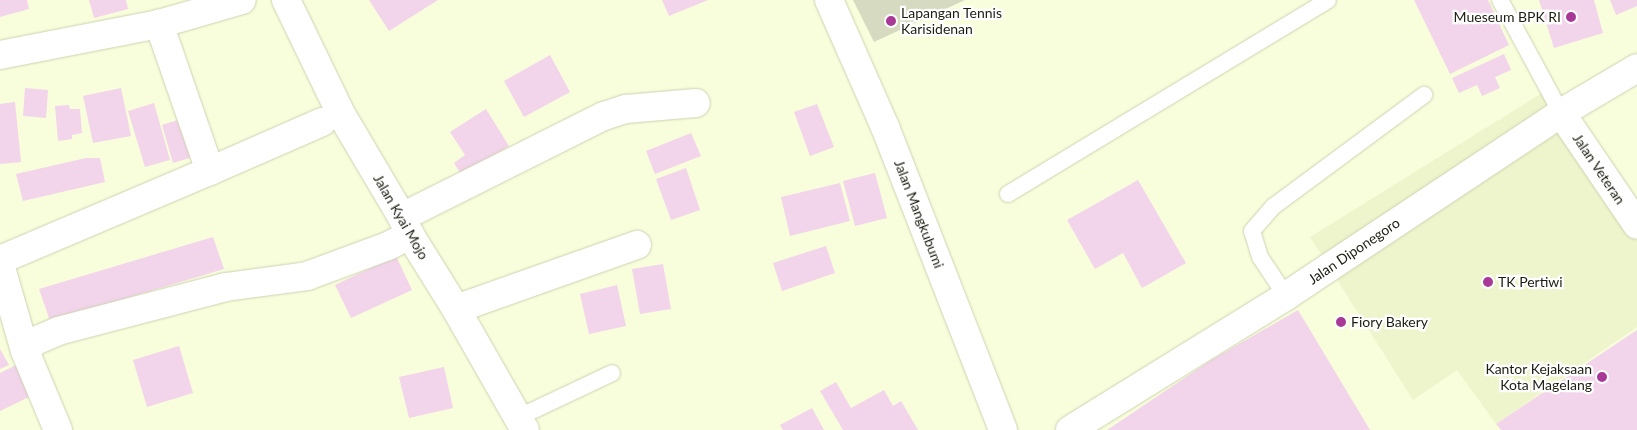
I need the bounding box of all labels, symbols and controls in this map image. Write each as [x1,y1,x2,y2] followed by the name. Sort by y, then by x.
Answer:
[901,5,1002,38] place label: Lapangan Tennis Karisidenan
[1454,9,1561,25] place label: Mueseum BPK RI
[1565,11,1577,23] marker: Mueseum BPK RI
[885,15,897,27] marker: Lapangan Tennis Karisidenan
[1569,130,1629,208] street label: Jalan Veteran
[891,158,947,270] street label: Jalan Mangkubumi
[370,171,432,263] street label: Jalan Kyai Mojo
[1305,214,1403,288] street label: Jalan Diponegoro
[1498,274,1563,290] place label: TK Pertiwi
[1482,276,1494,288] marker: TK Pertiwi
[1351,314,1428,330] place label: Fiory Bakery
[1335,316,1347,328] marker: Fiory Bakery
[1485,361,1592,394] place label: Kantor Kejaksaan Kota Magelang
[1596,371,1608,383] marker: Kantor Kejaksaan Kota Magelang

